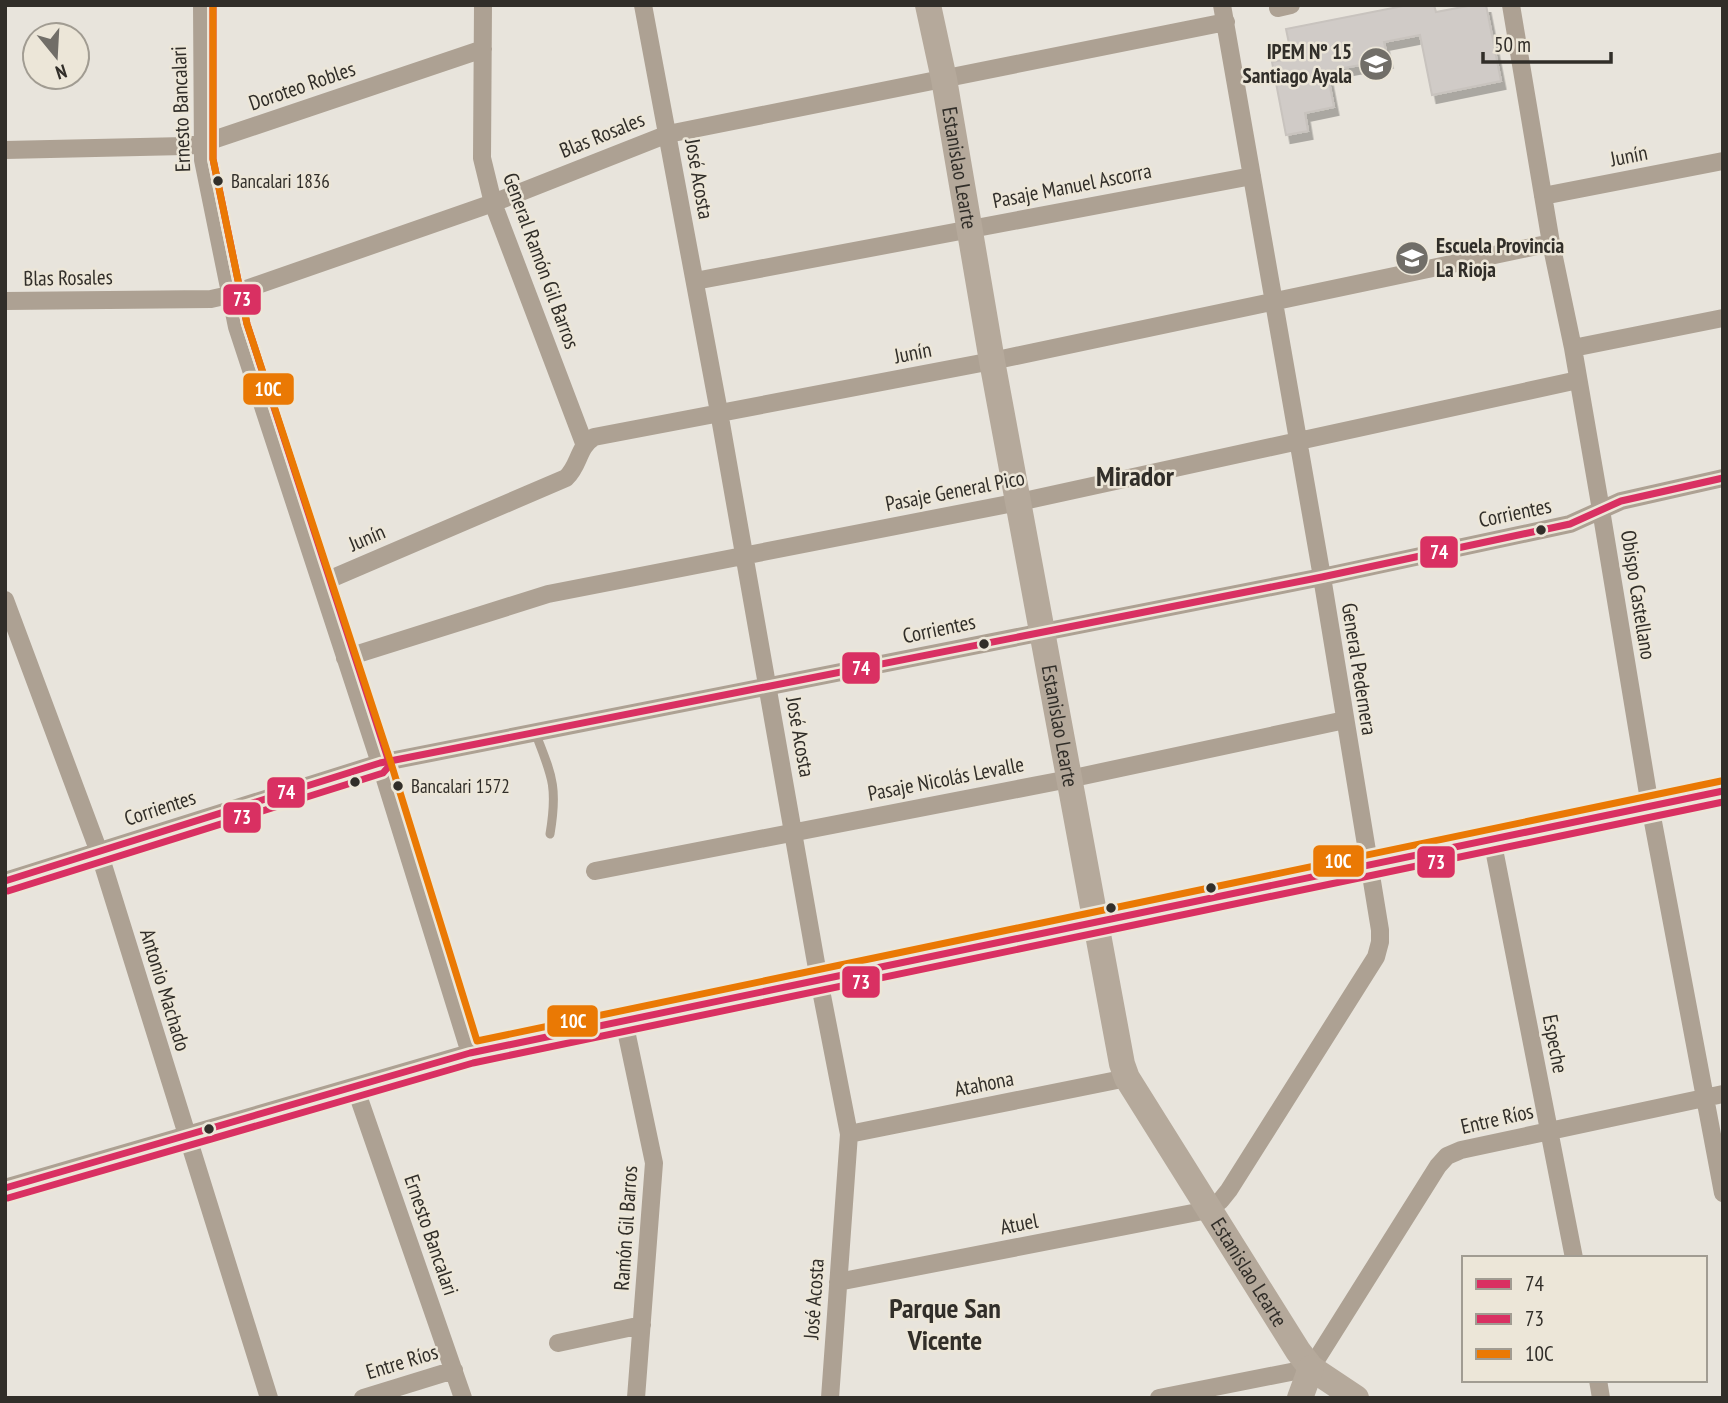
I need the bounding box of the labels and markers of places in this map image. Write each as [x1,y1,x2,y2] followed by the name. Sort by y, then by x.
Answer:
[1243,38,1352,89] place label: IPEM Nº 15 Santiago Ayala
[1357,45,1395,83] school or university icon: IPEM Nº 15 Santiago Ayala
[231,169,330,193] place label: Bancalari 1836
[211,174,225,188] marker: Bancalari 1836
[1436,232,1565,283] place label: Escuela Provincia La Rioja
[1393,239,1431,277] school or university icon: Escuela Provincia La Rioja
[1534,523,1548,537] unlabelled marker
[977,637,991,651] unlabelled marker
[411,774,510,798] place label: Bancalari 1572
[348,775,362,789] unlabelled marker
[391,779,405,793] marker: Bancalari 1572
[1204,881,1218,895] unlabelled marker
[1104,901,1118,915] unlabelled marker
[202,1122,216,1136] unlabelled marker

